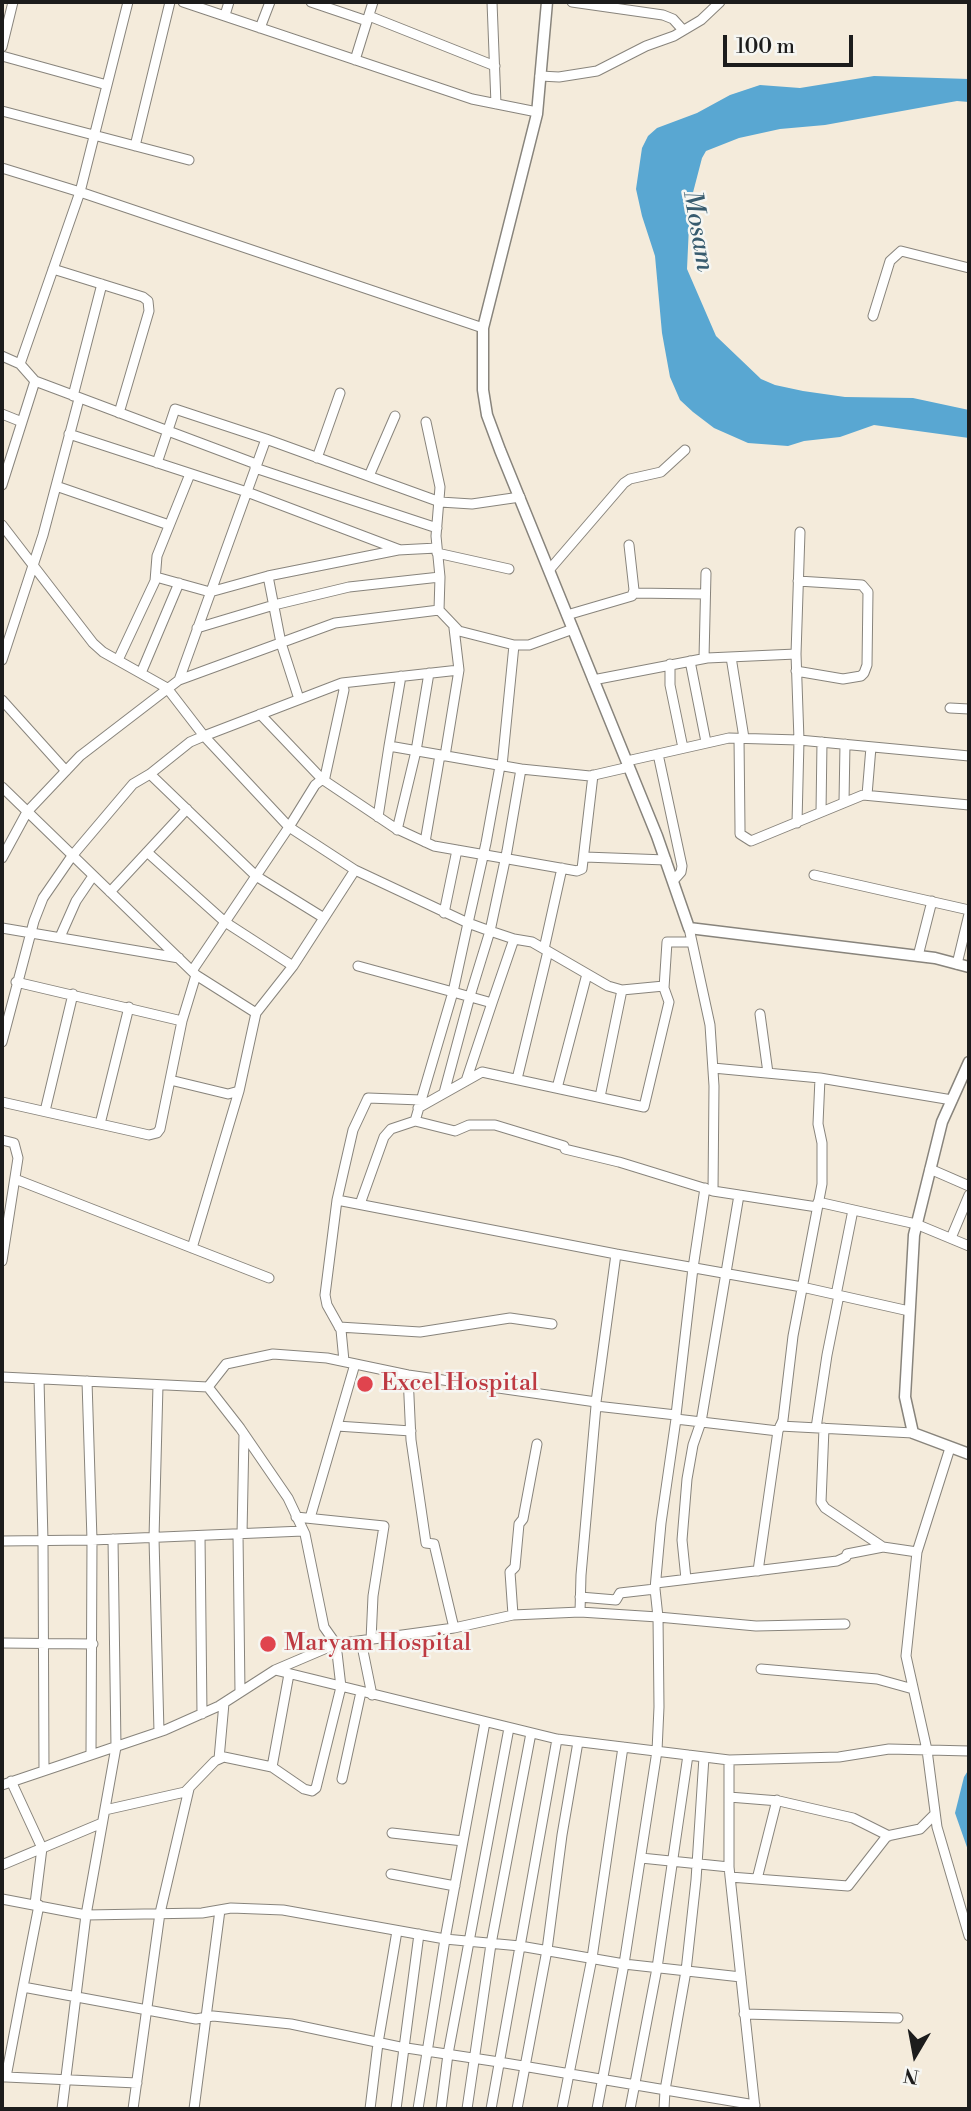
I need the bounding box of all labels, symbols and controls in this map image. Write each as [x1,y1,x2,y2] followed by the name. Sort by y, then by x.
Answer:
[726,21,856,65] scale bar
[736,34,795,60] text: 100 m
[675,188,719,274] water label: Mosam
[381,1370,538,1398] place label: Excel Hospital
[355,1374,375,1394] marker: Excel Hospital
[284,1630,471,1658] place label: Maryam Hospital
[258,1634,278,1654] marker: Maryam Hospital
[880,2020,950,2090] north arrow
[902,2063,921,2089] text: N

